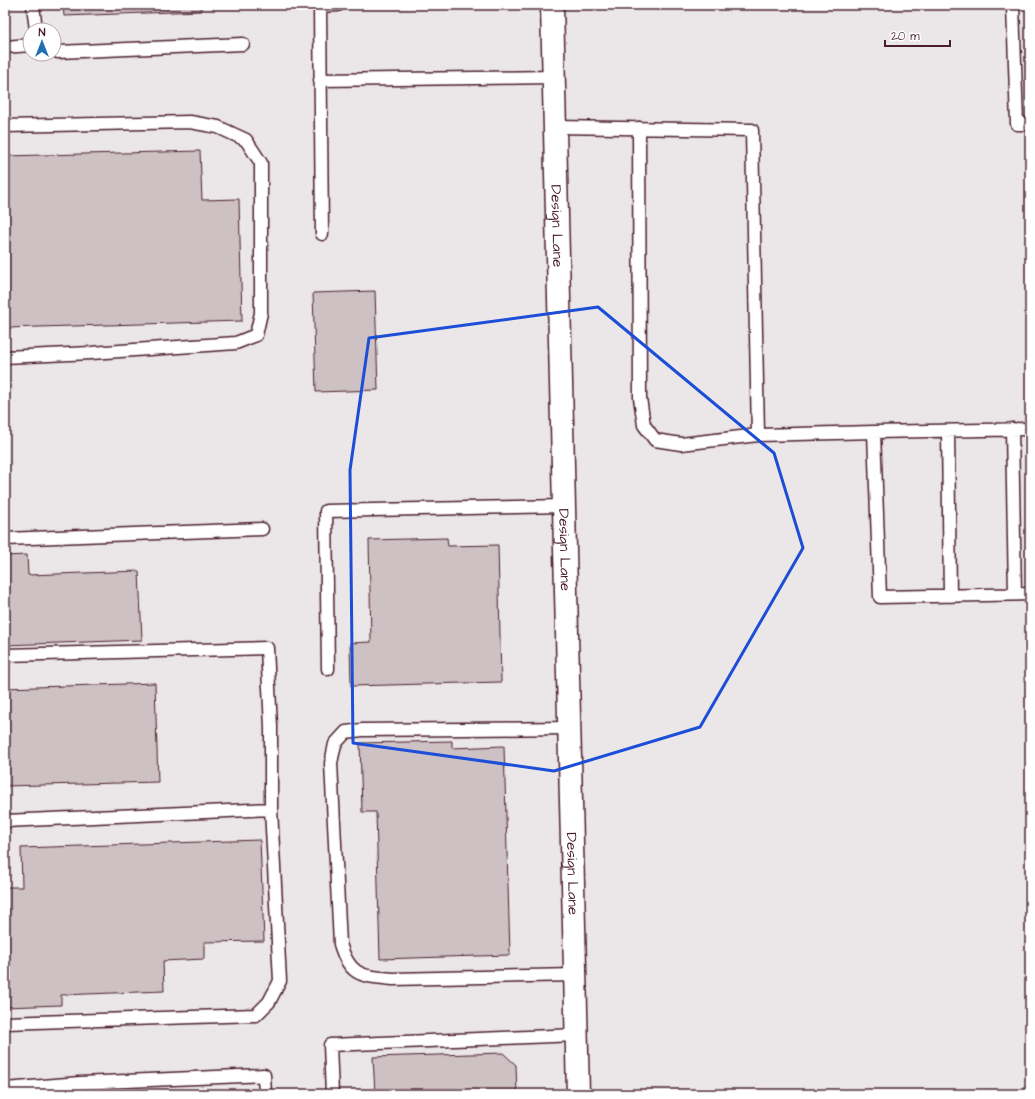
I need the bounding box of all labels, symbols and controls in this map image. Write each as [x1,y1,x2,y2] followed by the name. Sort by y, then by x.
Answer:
[22,22,62,62] north arrow
[885,22,950,48] scale bar
[39,25,46,40] text: N
[891,28,920,45] text: 20 m
[545,184,568,267] street label: Design Lane
[553,508,576,591] street label: Design Lane
[560,832,584,915] street label: Design Lane

